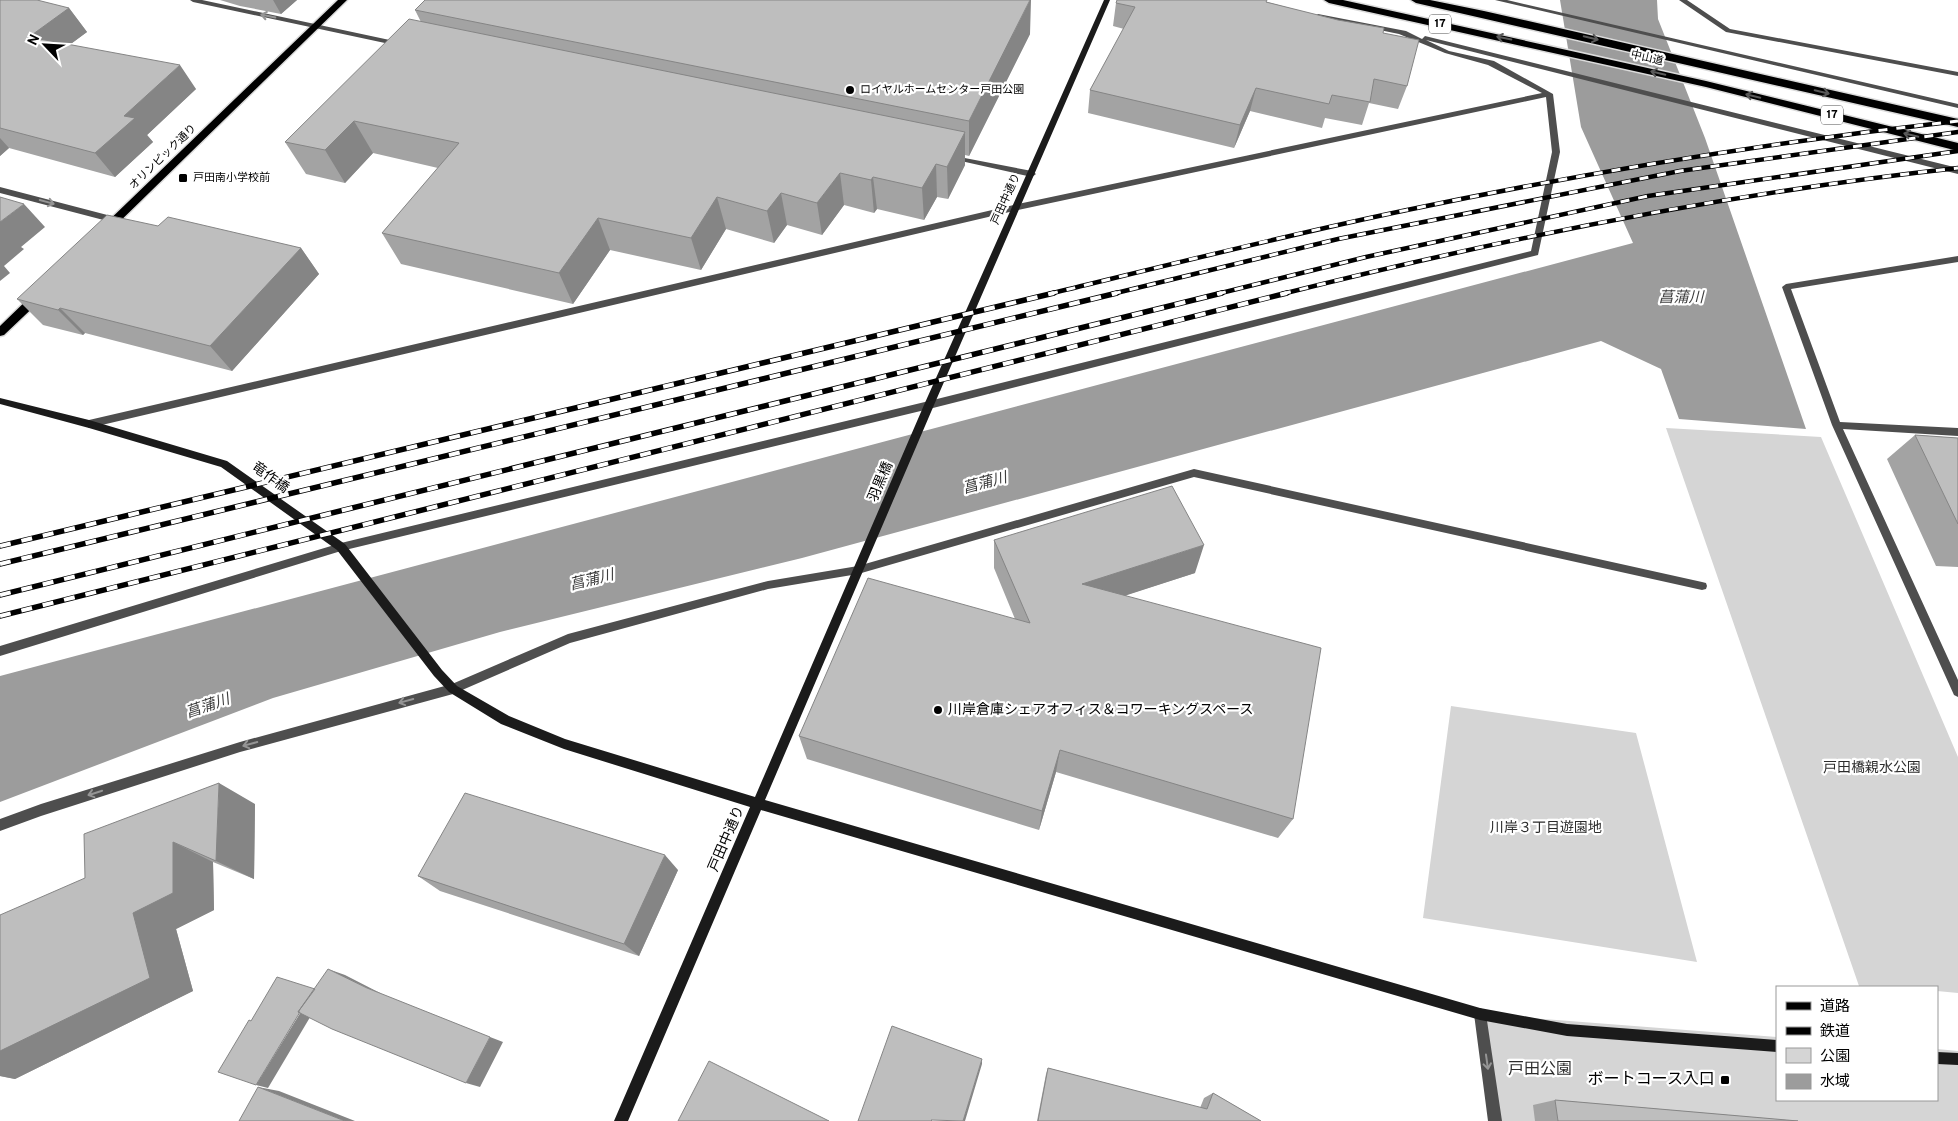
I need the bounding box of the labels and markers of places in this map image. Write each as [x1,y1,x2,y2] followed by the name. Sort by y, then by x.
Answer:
[860,83,1024,97] place label: ロイヤルホームセンター戸田公園
[844,84,856,96] marker: ロイヤルホームセンター戸田公園
[193,171,270,185] place label: 戸田南小学校前
[177,172,189,184] marker: 戸田南小学校前
[948,702,1254,719] place label: 川岸倉庫シェアオフィス＆コワーキングスペース
[932,704,944,716] marker: 川岸倉庫シェアオフィス＆コワーキングスペース
[1588,1070,1715,1090] place label: ボートコース入口
[1719,1074,1731,1086] marker: ボートコース入口

